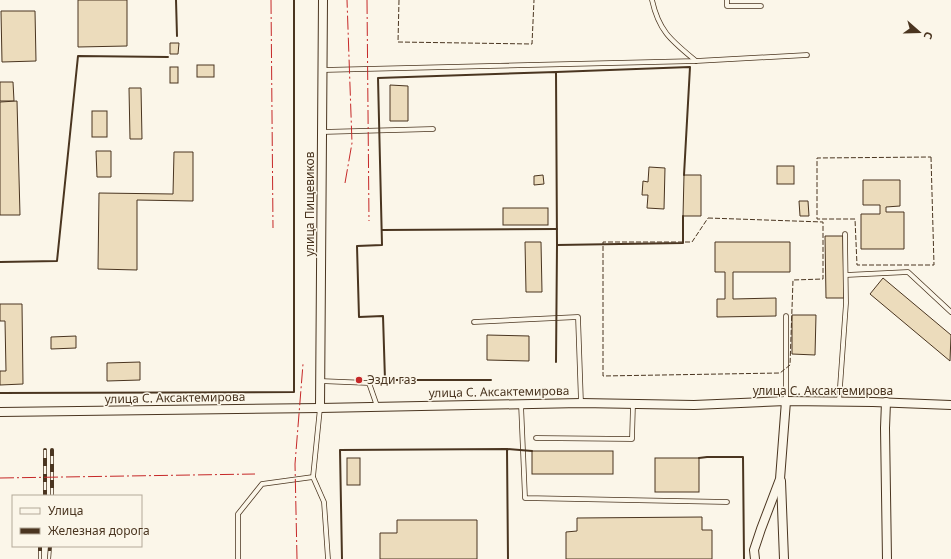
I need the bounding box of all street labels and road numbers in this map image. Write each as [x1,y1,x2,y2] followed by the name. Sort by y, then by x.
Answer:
[301,151,318,257] street label: улица Пищевиков
[429,382,569,401] street label: улица С. Аксактемирова
[753,382,893,399] street label: улица С. Аксактемирова
[105,388,245,407] street label: улица С. Аксактемирова

